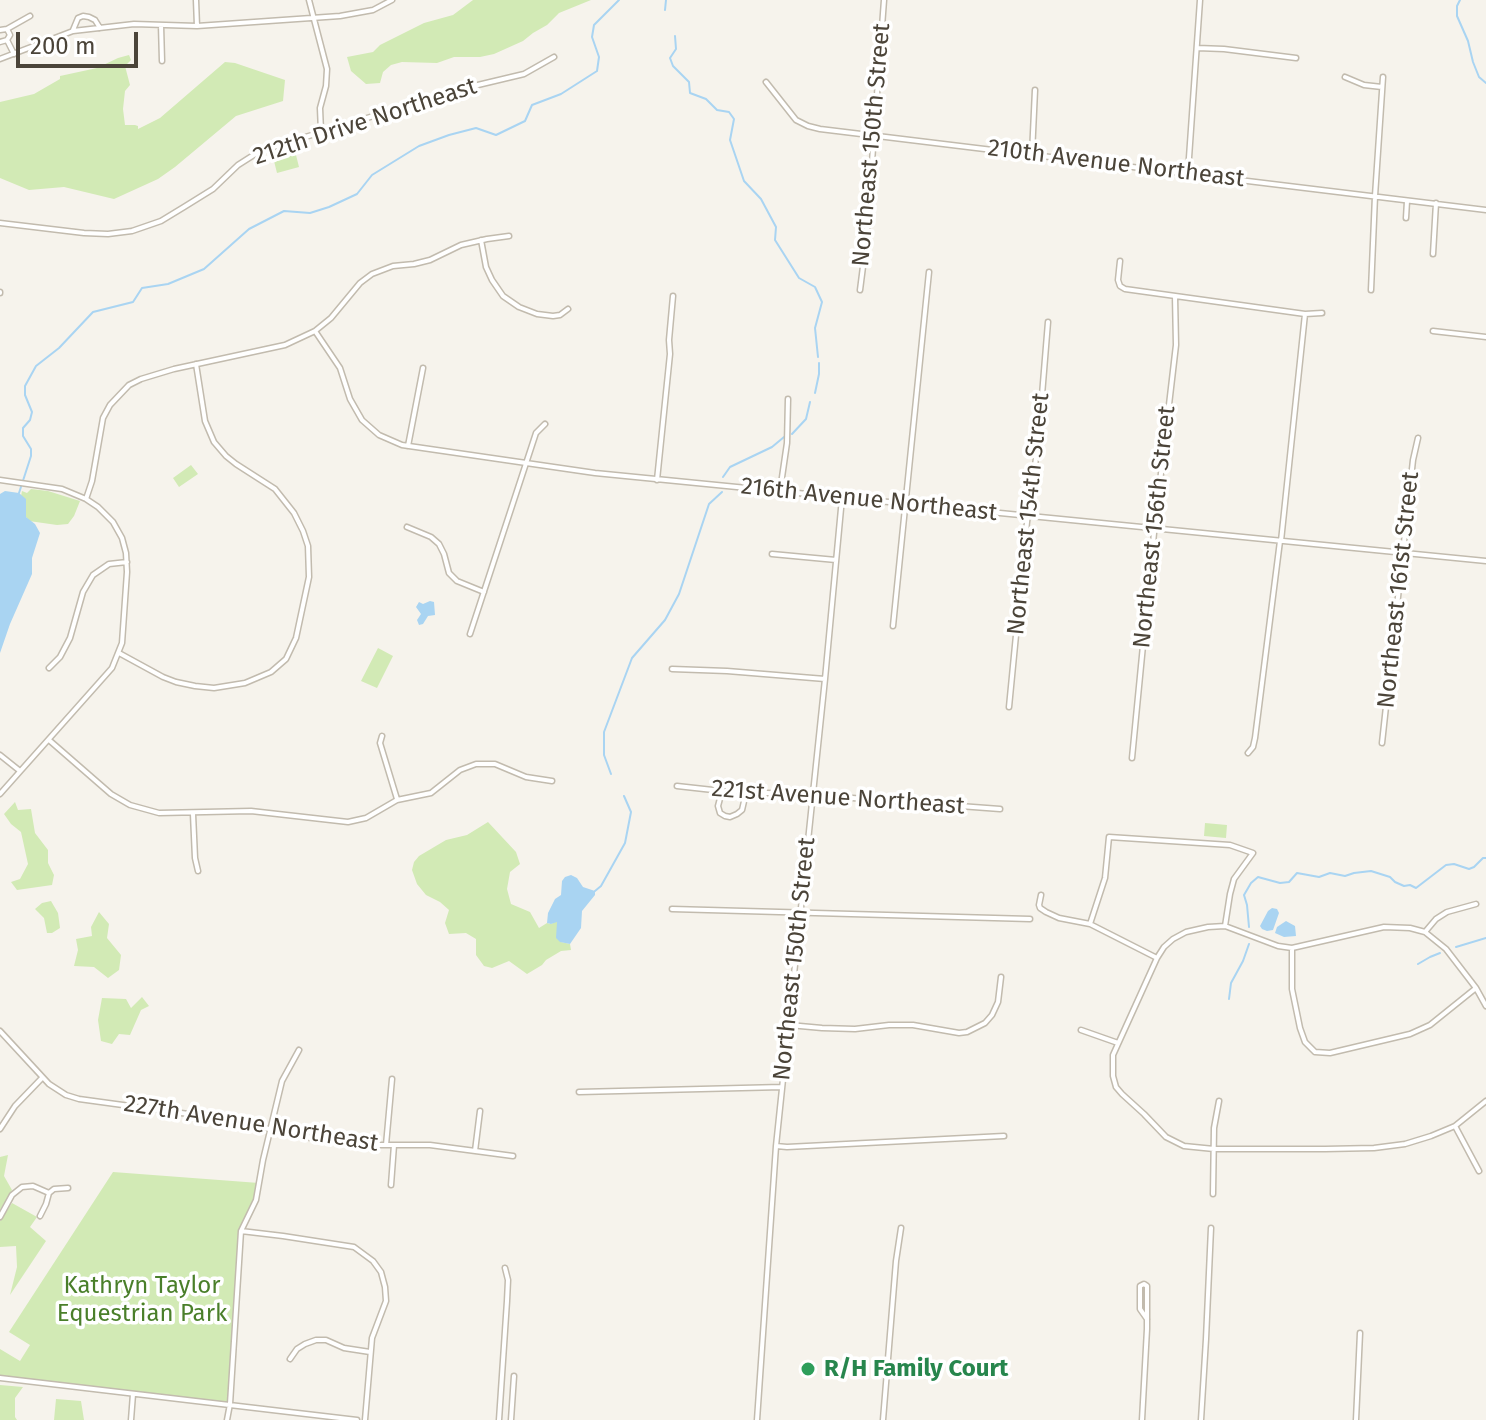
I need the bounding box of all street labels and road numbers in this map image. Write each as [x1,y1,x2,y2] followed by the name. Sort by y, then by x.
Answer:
[847,22,897,268] street label: Northeast 150th Street
[250,72,480,172] street label: 212th Drive Northeast
[986,134,1246,194] street label: 210th Avenue Northeast
[1002,391,1056,637] street label: Northeast 154th Street
[1128,404,1182,650] street label: Northeast 156th Street
[1372,470,1426,710] street label: Northeast 161st Street
[739,472,999,528] street label: 216th Avenue Northeast
[710,775,966,821] street label: 221st Avenue Northeast
[768,836,822,1082] street label: Northeast 150th Street
[122,1090,380,1158] street label: 227th Avenue Northeast

